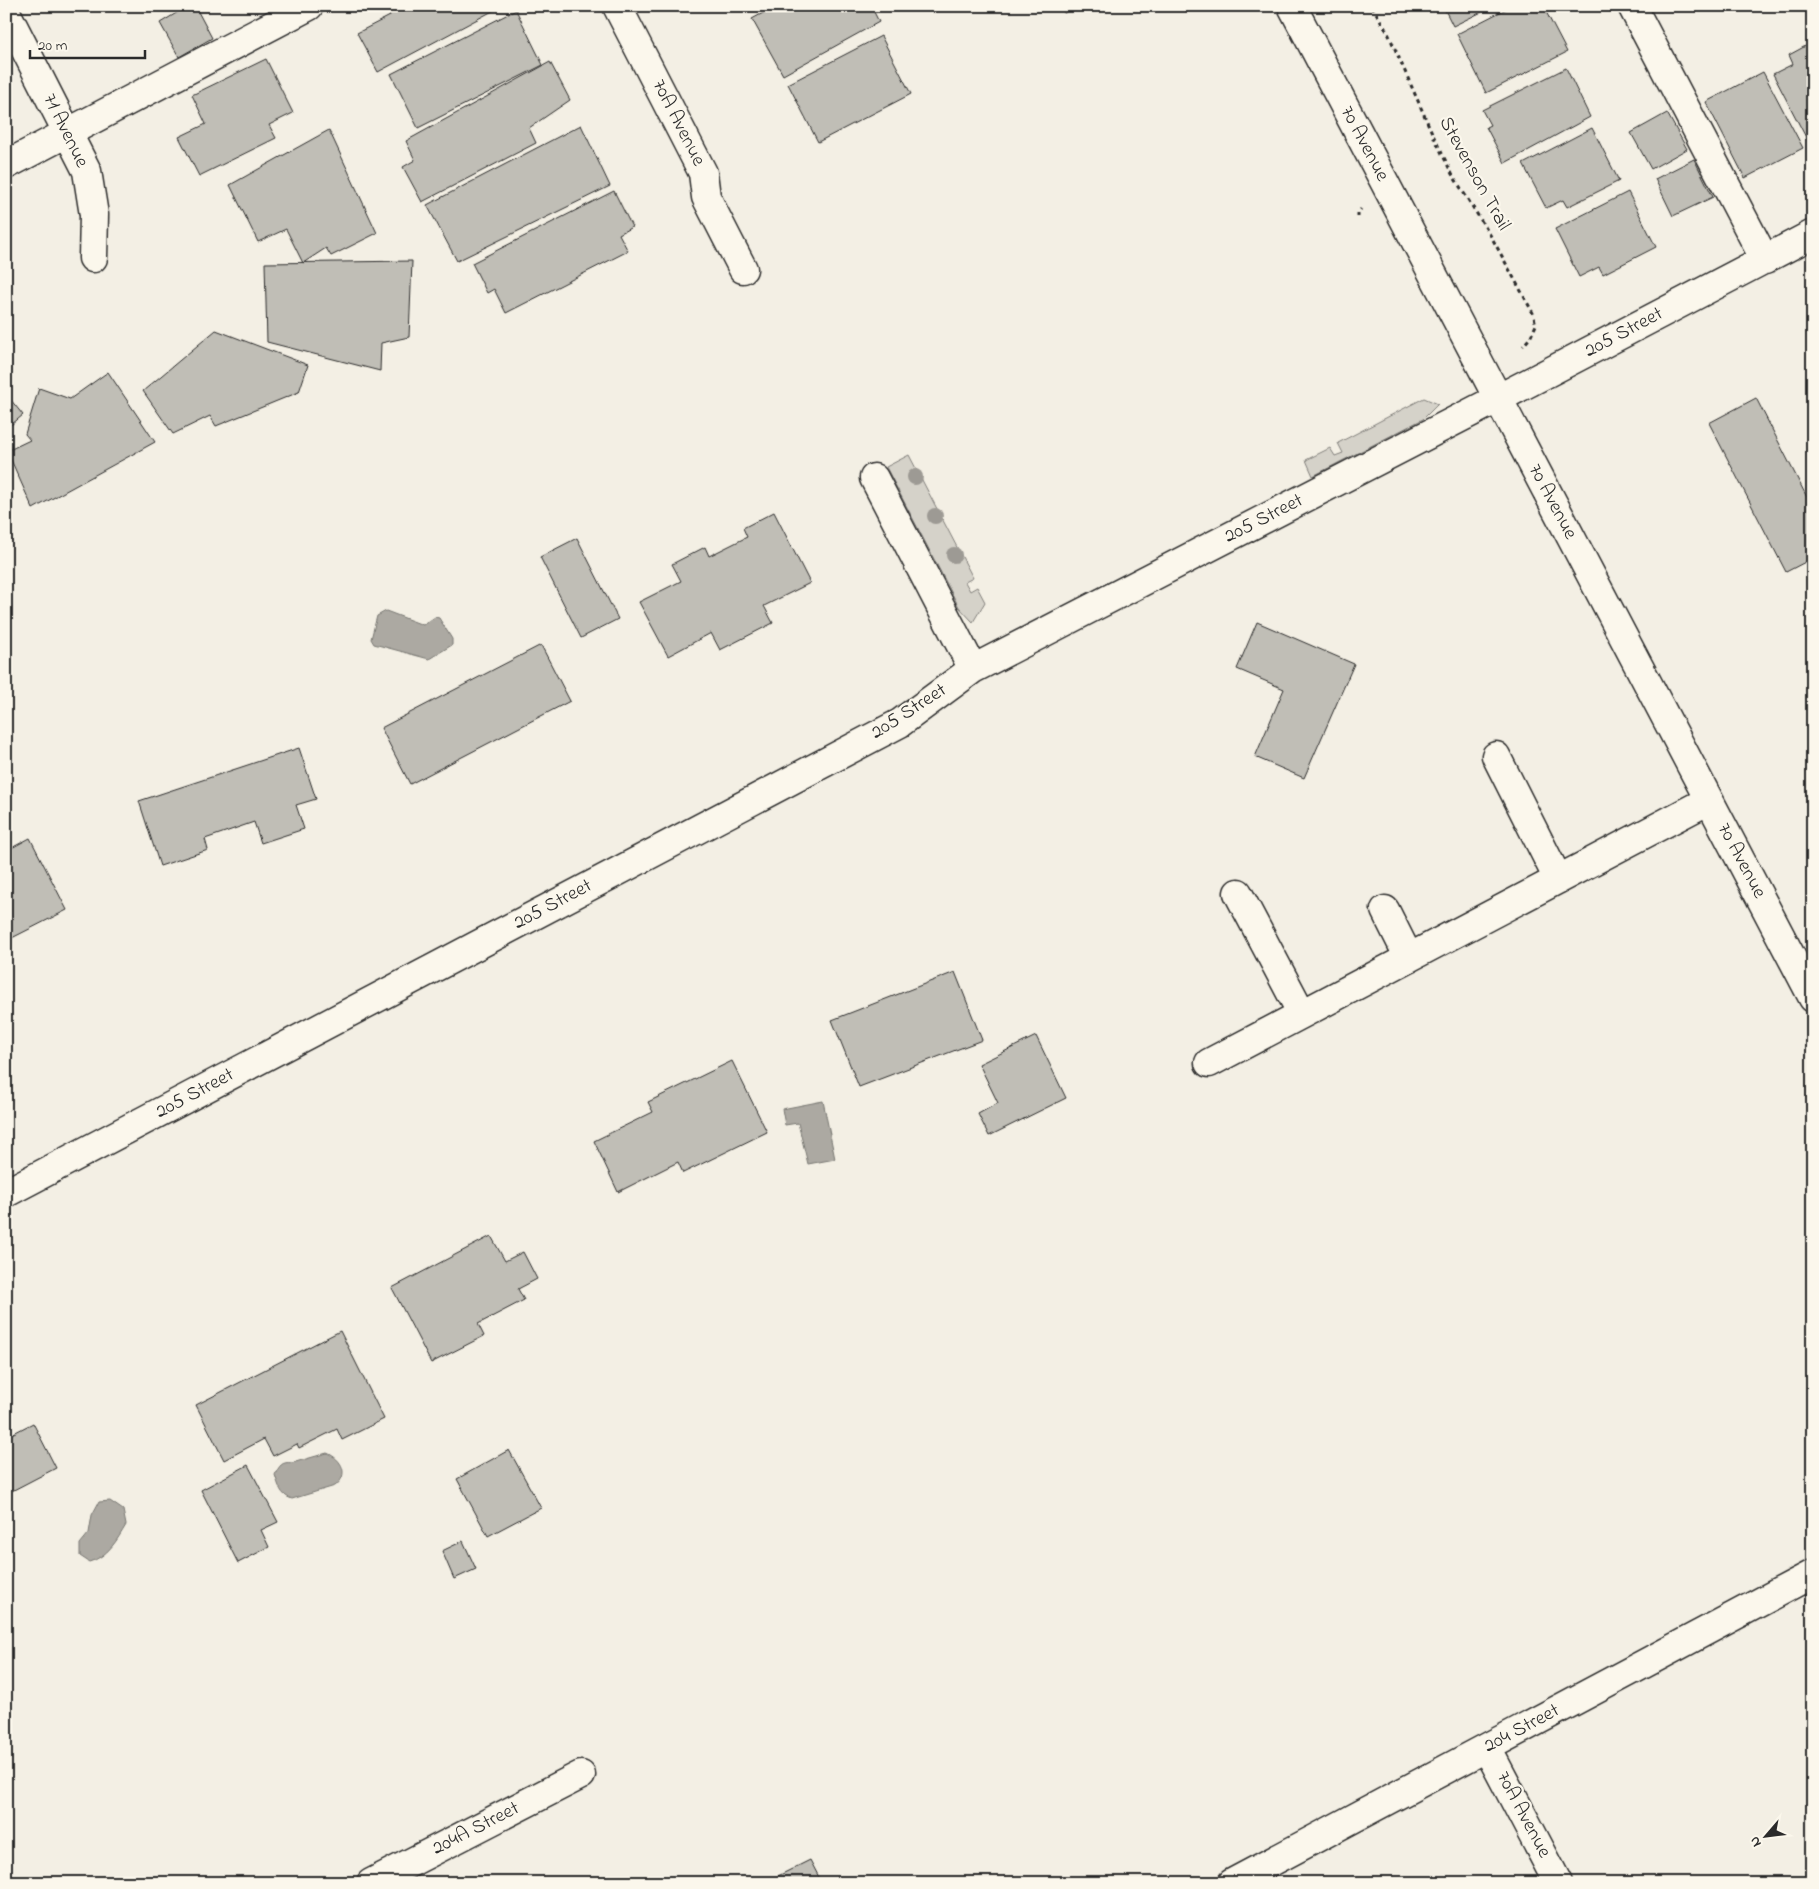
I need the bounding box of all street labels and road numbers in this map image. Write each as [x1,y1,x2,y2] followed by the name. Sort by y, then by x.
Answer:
[644,75,712,171] street label: 70A Avenue
[35,89,95,173] street label: 71 Avenue
[1332,101,1396,187] street label: 70 Avenue
[1431,112,1517,236] street label: Stevenson Trail
[1579,300,1669,366] street label: 205 Street
[1520,459,1584,545] street label: 70 Avenue
[1219,487,1309,551] street label: 205 Street
[865,676,953,747] street label: 205 Street
[1709,818,1773,904] street label: 70 Avenue
[508,872,598,938] street label: 205 Street
[150,1061,240,1127] street label: 205 Street
[1479,1697,1565,1761] street label: 204 Street
[1488,1767,1558,1863] street label: 70A Avenue
[427,1794,525,1863] street label: 204A Street

